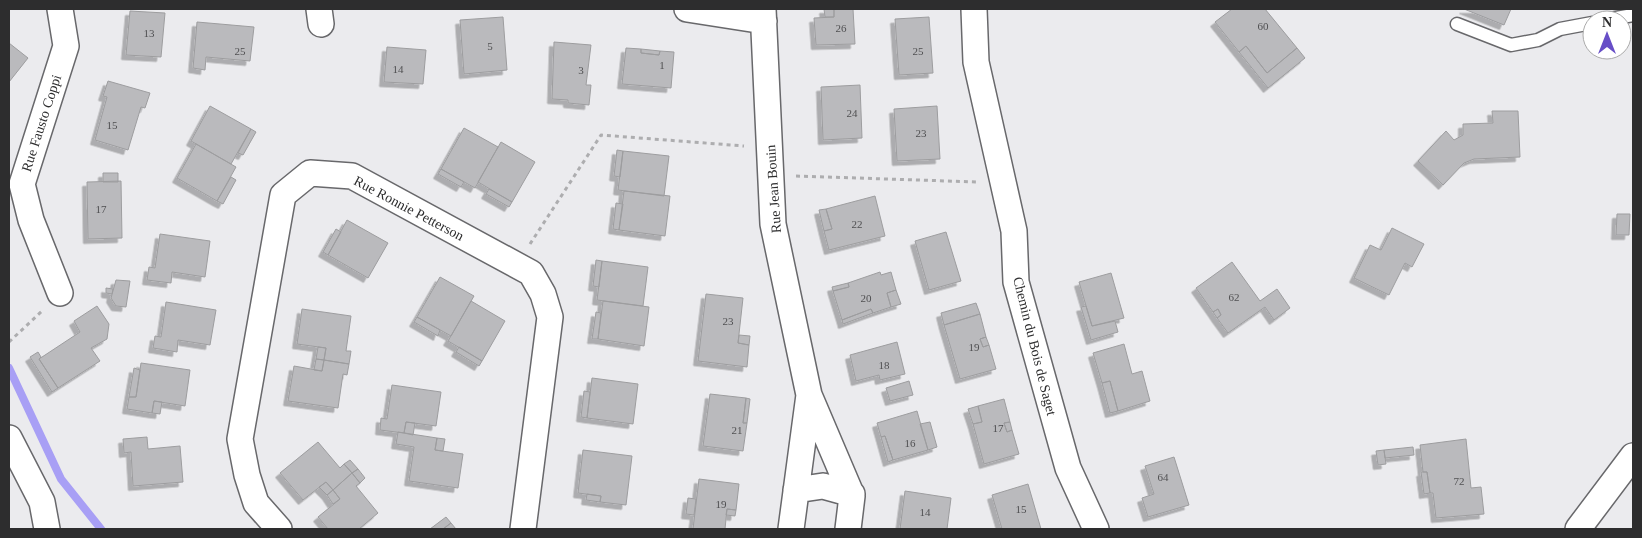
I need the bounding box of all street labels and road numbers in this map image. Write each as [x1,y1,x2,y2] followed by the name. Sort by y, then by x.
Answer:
[19,73,64,174] street label: Rue Fausto Coppi
[763,144,784,234] street label: Rue Jean Bouin
[351,173,466,244] street label: Rue Ronnie Petterson
[1010,275,1059,417] street label: Chemin du Bois de Saget

